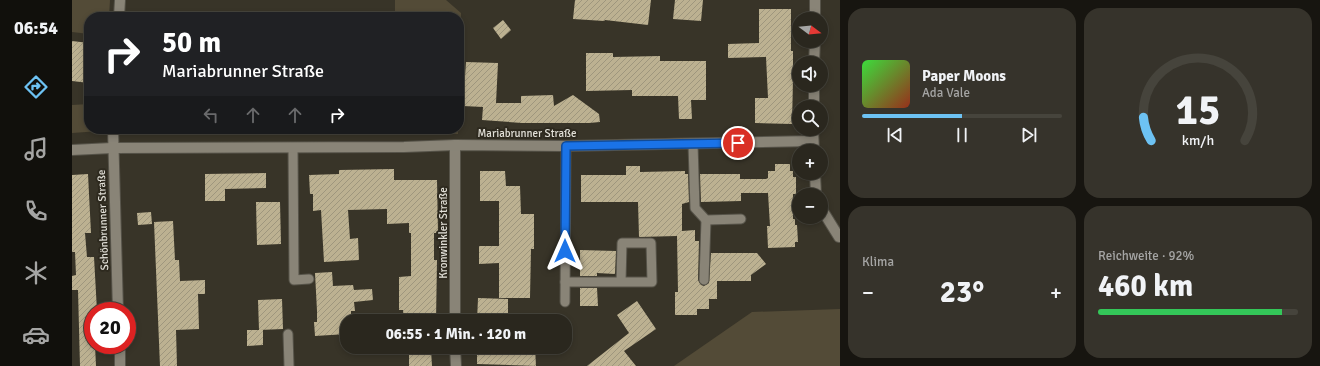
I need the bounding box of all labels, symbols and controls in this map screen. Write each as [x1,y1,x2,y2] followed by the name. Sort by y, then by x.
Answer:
[792,12,828,48] north arrow
[792,12,828,224] map controls
[14,17,58,39] text: 06:54
[162,26,221,60] text: 50 m
[96,28,148,80] icon: right
[792,56,828,92] button: sound
[162,60,324,82] text: Mariabrunner Straße
[922,67,1006,85] text: Paper Moons
[22,73,50,101] icon: directions
[922,85,970,101] text: Ada Vale
[1176,85,1220,136] text: 15
[792,100,828,136] button: search
[200,104,222,126] icon: left
[242,104,264,126] icon: ahead
[284,104,306,126] icon: ahead
[326,104,348,126] icon: right
[884,124,906,146] icon: previous
[951,124,973,146] icon: pause
[1018,124,1040,146] icon: next
[721,126,755,160] pin
[477,127,577,140] street label: Mariabrunner Straße
[1182,131,1214,148] text: km/h
[727,132,749,154] icon: arrive
[22,135,50,163] icon: music
[792,144,828,180] button: +
[95,169,111,271] street label: Schönbrunner Straße
[437,187,450,279] street label: Kronwinkler Straße
[792,188,828,224] button: −
[22,197,50,225] icon: phone
[544,230,586,272] position arrow
[1098,248,1194,264] text: Reichweite · 92%
[862,254,894,270] text: Klima
[22,259,50,287] icon: climate
[1098,268,1193,305] text: 460 km
[940,274,984,311] text: 23°
[862,279,874,306] text: −
[1050,279,1062,306] text: +
[84,302,136,354] speed limit sign: 20
[22,321,50,349] icon: car
[386,325,526,343] text: 06:55 · 1 Min. · 120 m

